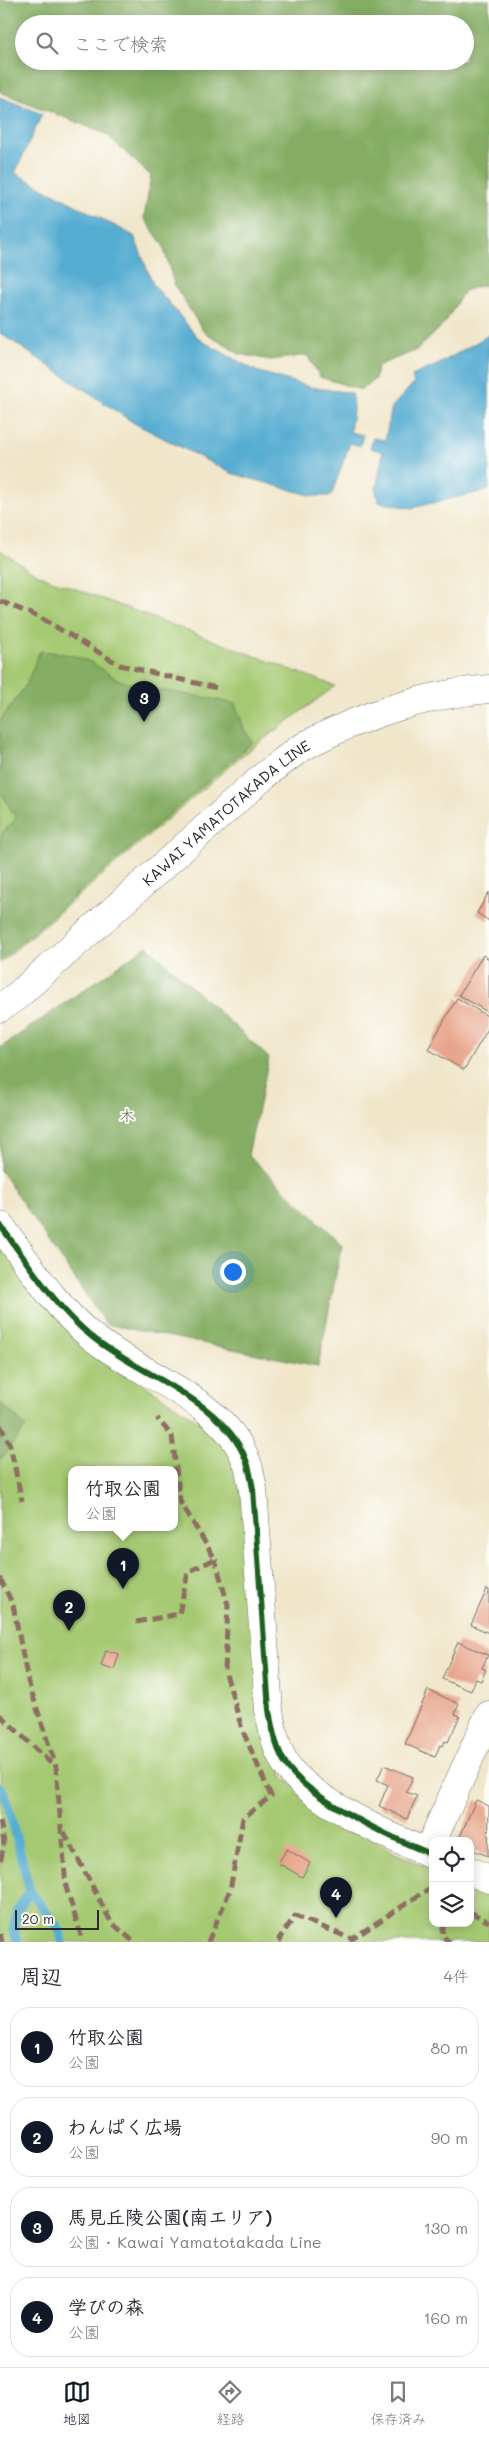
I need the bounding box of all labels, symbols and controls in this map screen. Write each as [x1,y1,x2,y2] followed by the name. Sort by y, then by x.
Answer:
[15,15,474,70] search box
[33,29,61,57] icon: search
[73,31,168,56] text: ここで検索
[128,681,160,722] pin: 3
[138,735,314,890] street label: KAWAI YAMATOTAKADA LINE
[119,1105,135,1125] park label: 木
[220,1259,246,1285] your location
[68,1466,178,1531] popup
[85,1475,161,1500] text: 竹取公園
[85,1502,117,1523] text: 公園
[107,1548,139,1589] pin: 1
[53,1590,85,1631] pin: 2
[429,1837,474,1927] map controls
[429,1837,474,1882] button: locate
[320,1877,352,1918] pin: 4
[429,1882,474,1927] button: layers
[15,1907,99,1930] scale bar
[22,1909,54,1928] text: 20 m
[20,1962,62,1989] text: 周辺
[444,1965,469,1986] text: 4件
[68,2024,144,2049] text: 竹取公園
[33,2037,41,2058] text: 1
[431,2037,468,2058] text: 80 m
[68,2051,100,2072] text: 公園
[68,2114,182,2139] text: わんぱく広場
[33,2127,41,2148] text: 2
[431,2127,468,2148] text: 90 m
[68,2141,100,2162] text: 公園
[68,2204,272,2229] text: 馬見丘陵公園(南エリア)
[32,2217,42,2238] text: 3
[424,2217,468,2238] text: 130 m
[68,2231,322,2252] text: 公園 · Kawai Yamatotakada Line
[68,2294,144,2319] text: 学びの森
[32,2307,42,2328] text: 4
[423,2307,468,2328] text: 160 m
[68,2321,100,2342] text: 公園
[63,2378,91,2428] tab: 地図
[216,2378,244,2428] tab: 経路
[370,2378,426,2428] tab: 保存済み

